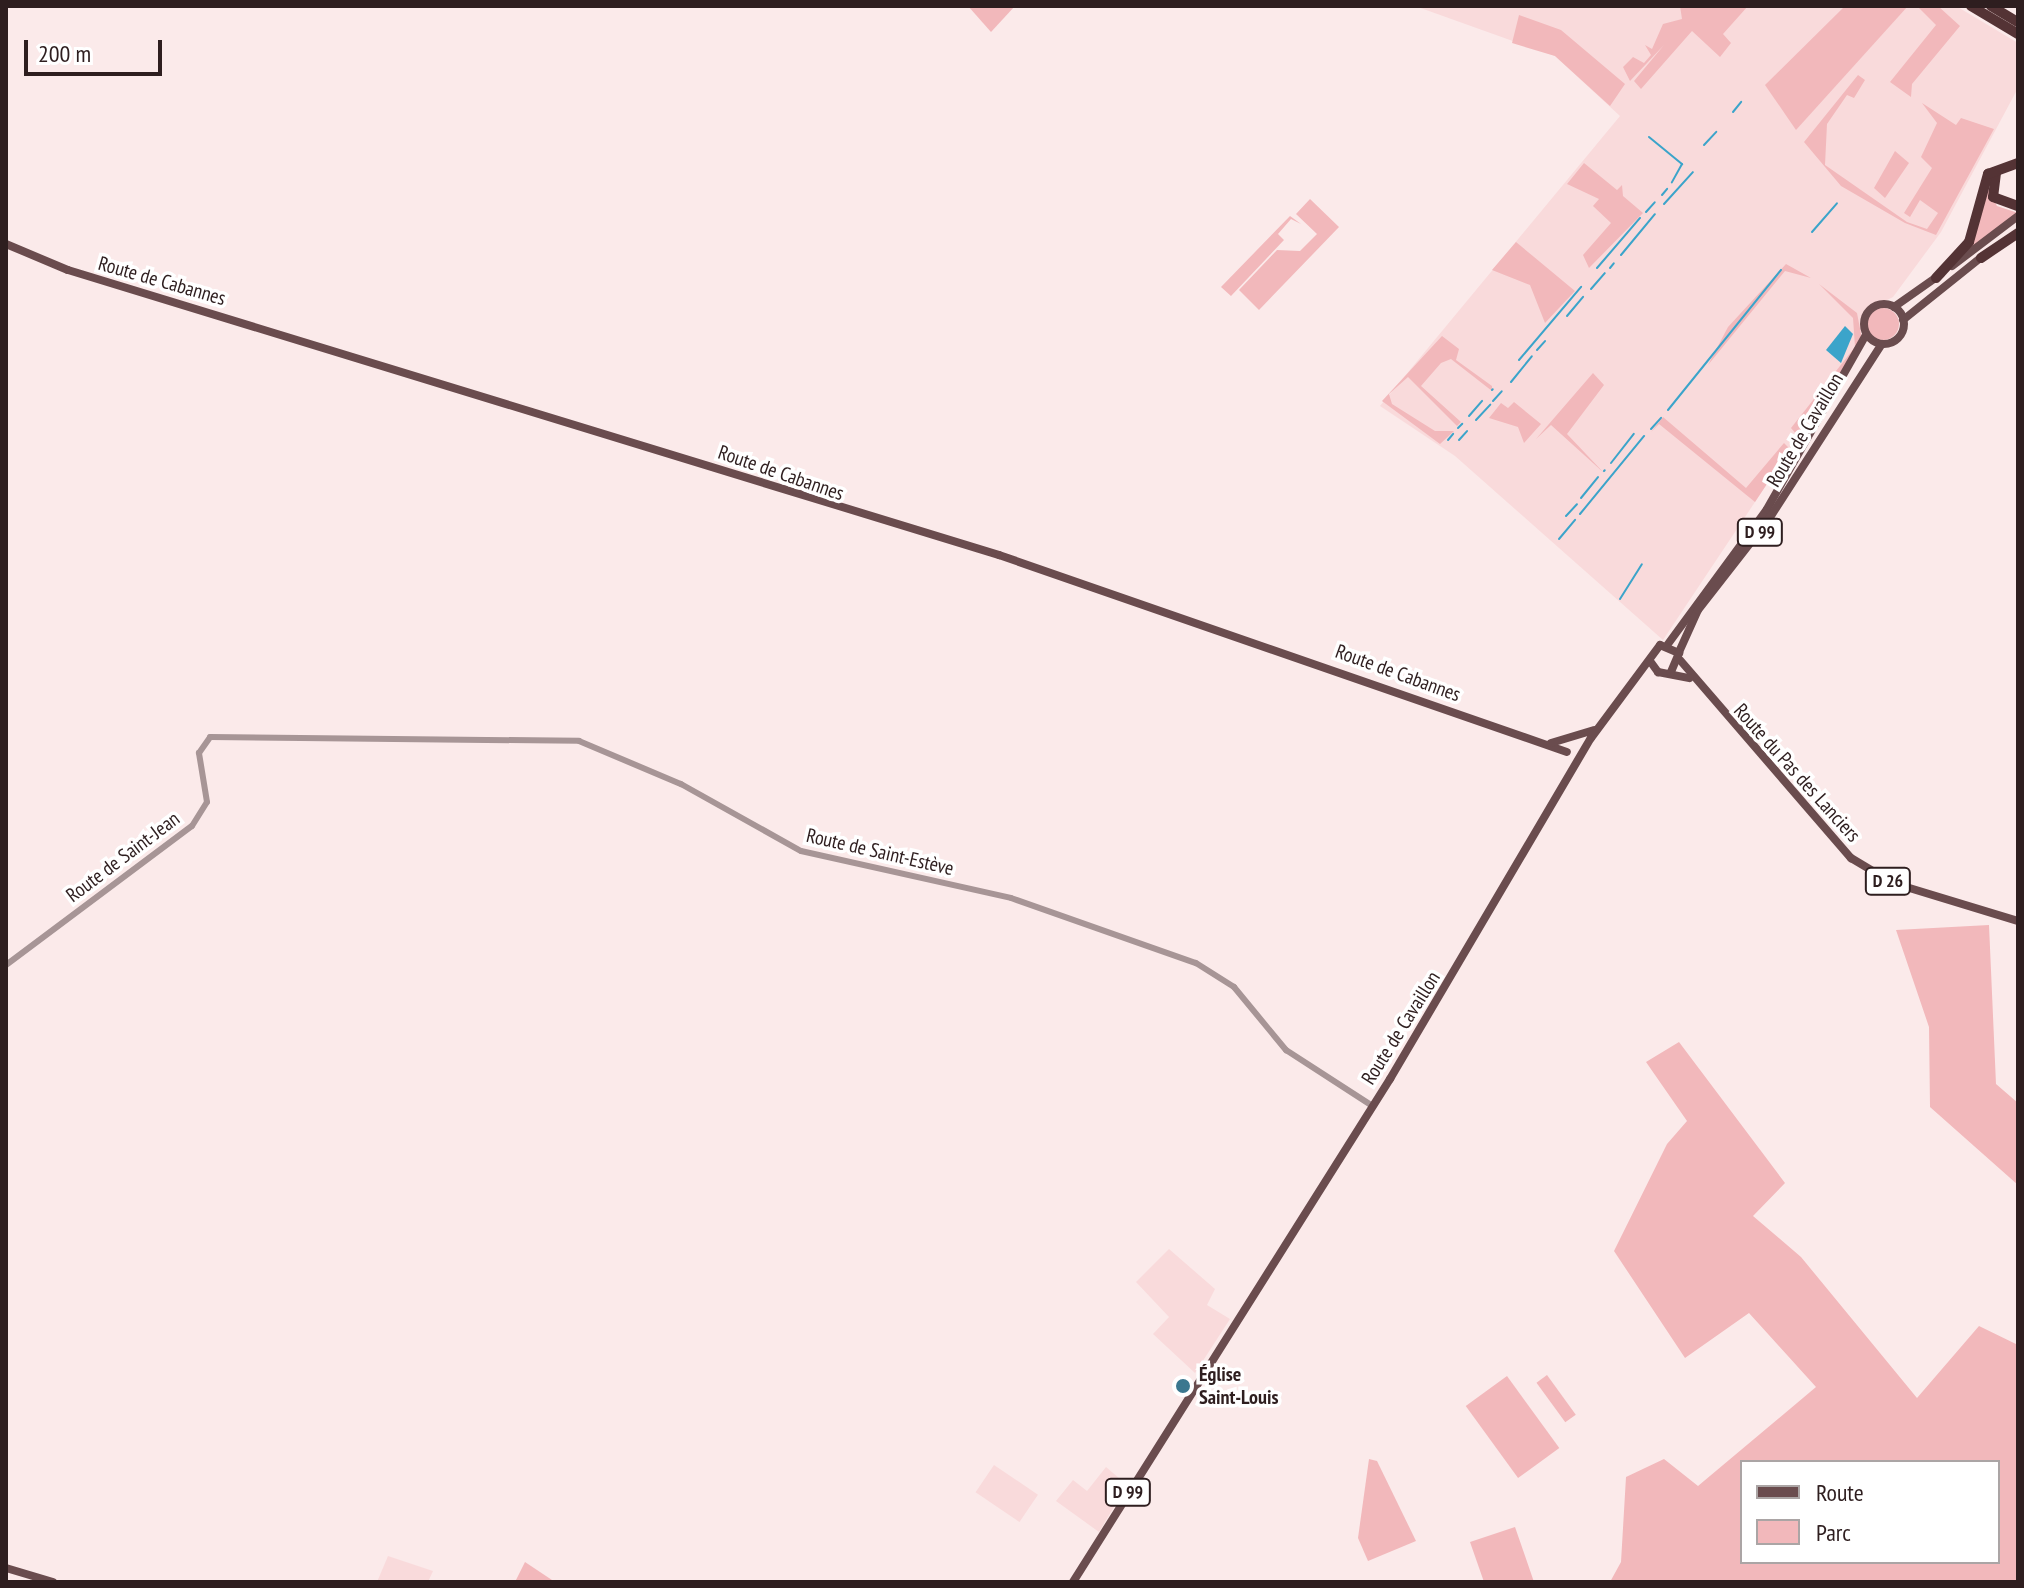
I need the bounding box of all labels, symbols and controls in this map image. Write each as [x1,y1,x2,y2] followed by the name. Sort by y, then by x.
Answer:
[28,24,166,74] scale bar
[38,38,91,69] text: 200 m
[96,251,228,311] street label: Route de Cabannes
[1762,369,1848,491] street label: Route de Cavaillon
[715,440,847,506] street label: Route de Cabannes
[1736,518,1784,546] road number: D 99
[1332,639,1464,707] street label: Route de Cabannes
[1729,699,1865,847] street label: Route du Pas des Lanciers
[62,807,184,907] street label: Route de Saint-Jean
[804,823,956,881] street label: Route de Saint-Estève
[1864,867,1912,895] road number: D 26
[1357,967,1445,1089] street label: Route de Cavaillon
[1199,1362,1278,1409] place label: Église Saint-Louis
[1174,1377,1192,1395] marker: Église Saint-Louis
[1740,1460,2000,1564] legend
[1816,1477,1864,1508] text: Route
[1104,1478,1152,1506] road number: D 99
[1816,1517,1851,1548] text: Parc

